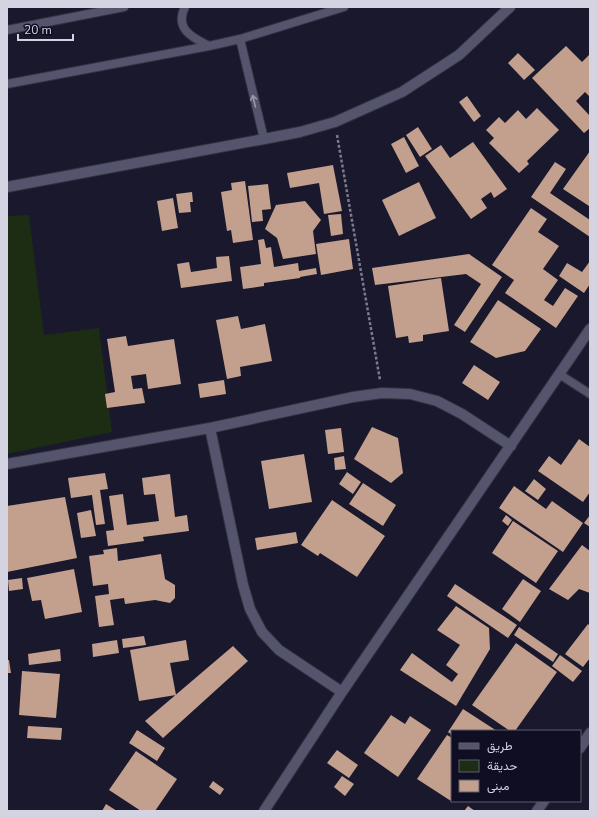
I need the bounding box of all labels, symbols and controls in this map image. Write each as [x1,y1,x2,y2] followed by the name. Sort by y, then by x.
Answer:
[18,16,73,42] scale bar
[24,22,52,38] text: 20 m
[250,95,258,108] one-way arrow
[451,730,581,802] legend
[487,738,513,754] text: طريق
[487,758,517,774] text: حديقة
[487,778,509,794] text: مبنى

